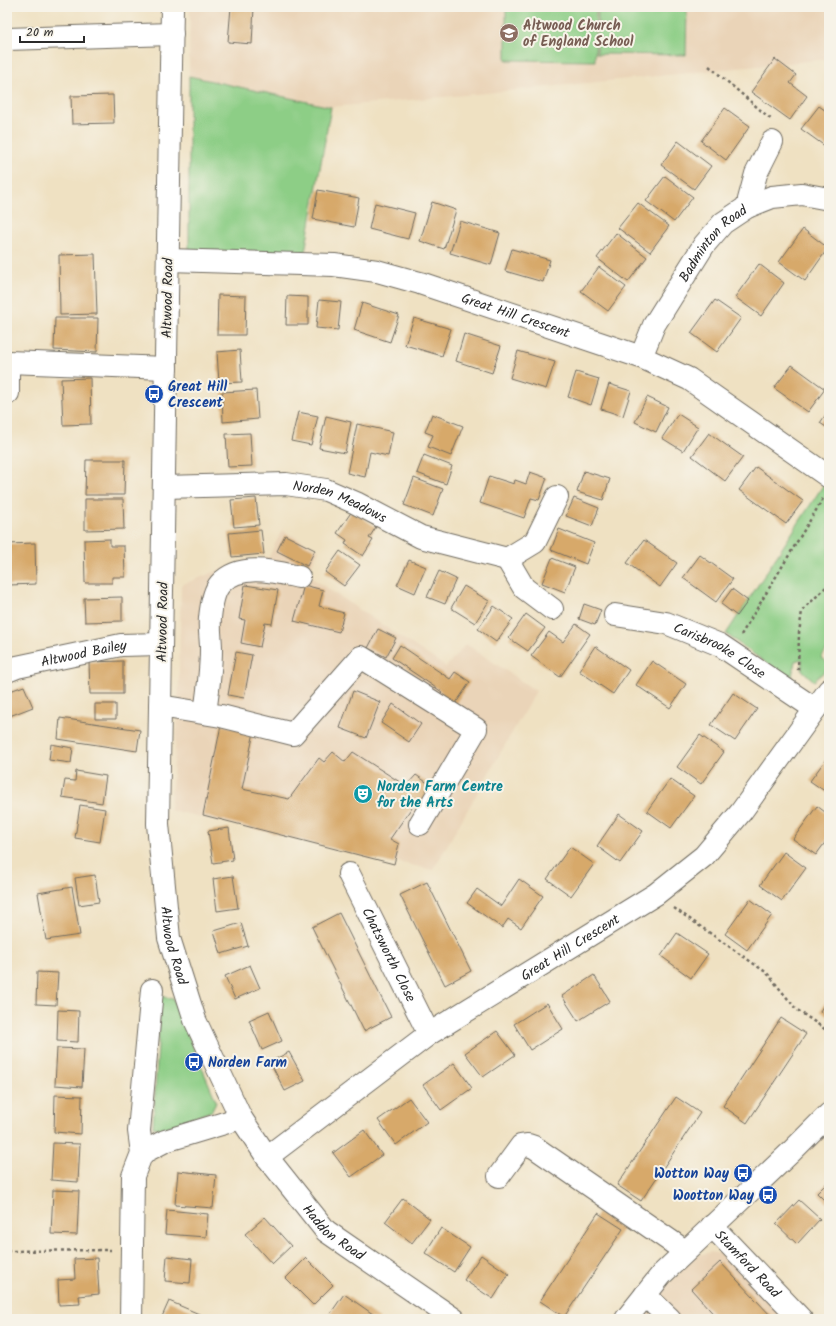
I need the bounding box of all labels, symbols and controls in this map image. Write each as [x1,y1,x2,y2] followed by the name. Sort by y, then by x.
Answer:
[523,15,634,53] place label: Altwood Church of England School
[20,18,84,44] scale bar
[498,22,520,44] school or university icon: Altwood Church of England School
[26,23,54,42] text: 20 m
[673,199,753,287] street label: Badminton Road
[156,257,180,338] street label: Altwood Road
[458,288,573,345] street label: Great Hill Crescent
[168,376,228,414] place label: Great Hill Crescent
[143,383,165,405] bus stop icon: Great Hill Crescent
[291,475,390,529] street label: Norden Meadows
[151,581,175,662] street label: Altwood Road
[670,617,770,685] street label: Carisbrooke Close
[39,635,127,674] street label: Altwood Bailey
[377,776,503,814] place label: Norden Farm Centre for the Arts
[352,783,374,805] theatre icon: Norden Farm Centre for the Arts
[355,904,422,1007] street label: Chatsworth Close
[154,905,193,989] street label: Altwood Road
[517,909,625,987] street label: Great Hill Crescent
[183,1051,205,1073] bus stop icon: Norden Farm
[208,1052,288,1074] place label: Norden Farm
[732,1162,754,1184] bus stop icon: Wotton Way
[654,1163,730,1185] place label: Wotton Way
[757,1184,779,1206] bus stop icon: Wootton Way
[673,1185,755,1207] place label: Wootton Way
[297,1200,370,1267] street label: Haddon Road
[709,1225,786,1304] street label: Stamford Road

